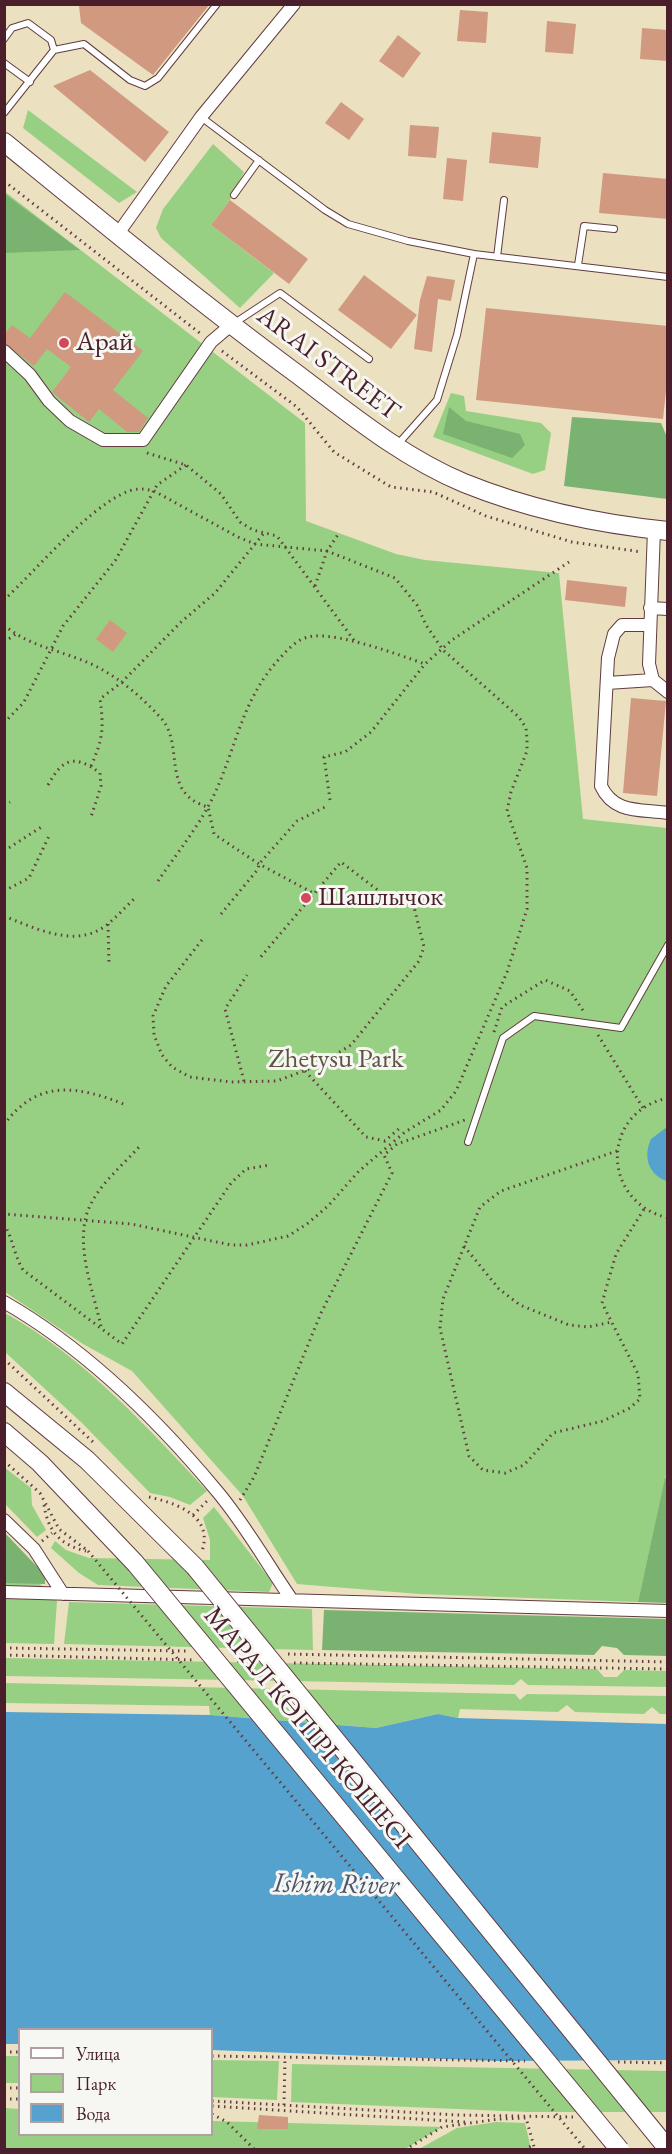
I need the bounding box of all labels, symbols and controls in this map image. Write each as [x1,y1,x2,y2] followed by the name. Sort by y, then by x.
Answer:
[250,300,406,428] street label: ARAI STREET
[76,327,133,359] place label: Арай
[57,336,71,350] marker: Арай
[318,882,443,914] place label: Шашлычок
[299,891,313,905] marker: Шашлычок
[268,1044,404,1076] park label: Zhetysu Park
[196,1600,418,1856] street label: МАРАЛ КӨПІРІ КӨШЕСІ
[273,1867,399,1903] water label: Ishim River
[18,2028,213,2136] legend
[76,2042,120,2065] text: Улица
[76,2072,116,2095] text: Парк
[76,2102,110,2125] text: Вода

